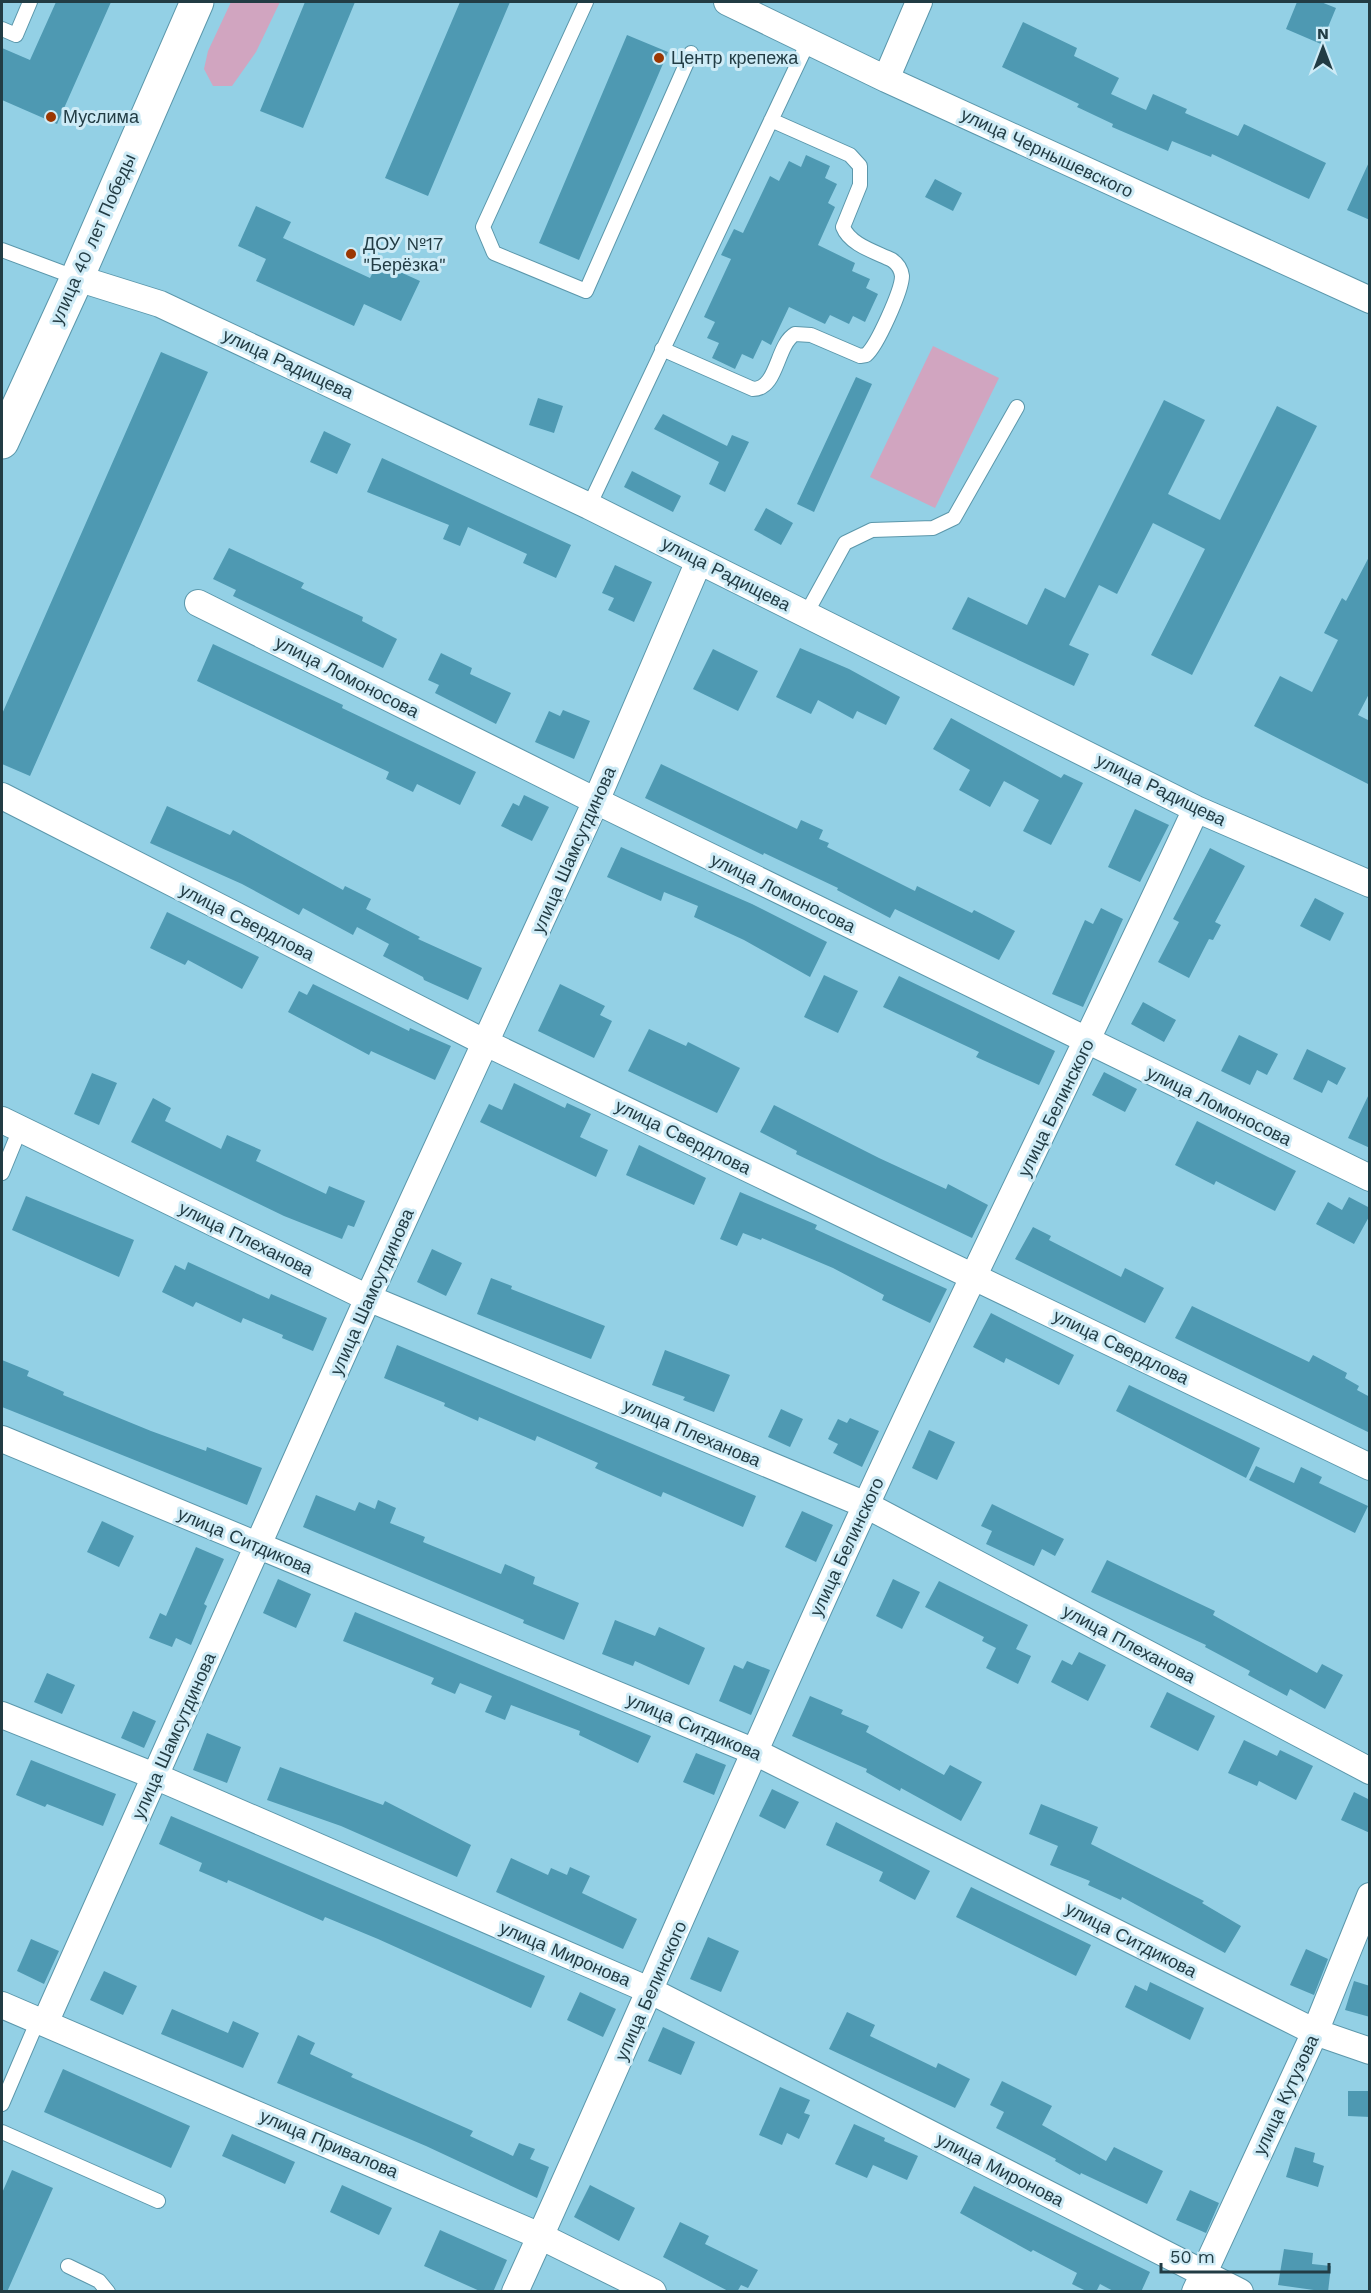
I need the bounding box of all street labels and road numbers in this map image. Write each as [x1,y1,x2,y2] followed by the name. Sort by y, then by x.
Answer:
[958,103,1137,202] street label: улица Чернышевского
[45,150,140,327] street label: улица 40 лет Победы
[220,324,358,403] street label: улица Радищева
[658,532,795,615] street label: улица Радищева
[272,631,423,722] street label: улица Ломоносова
[1093,749,1230,830] street label: улица Радищева
[527,762,620,936] street label: улица Шамсутдинова
[707,848,860,937] street label: улица Ломоносова
[176,879,319,965] street label: улица Свердлова
[1013,1035,1098,1180] street label: улица Белинского
[1143,1061,1296,1150] street label: улица Ломоносова
[612,1095,755,1179] street label: улица Свердлова
[176,1197,318,1281] street label: улица Плеханова
[325,1204,418,1378] street label: улица Шамсутдинова
[1050,1305,1193,1389] street label: улица Свердлова
[621,1394,765,1471] street label: улица Плеханова
[805,1474,888,1619] street label: улица Белинского
[175,1503,317,1579] street label: улица Ситдикова
[1059,1600,1200,1688] street label: улица Плеханова
[127,1648,220,1822] street label: улица Шамсутдинова
[624,1689,766,1765] street label: улица Ситдикова
[1062,1897,1201,1982] street label: улица Ситдикова
[497,1917,635,1991] street label: улица Миронова
[610,1918,691,2064] street label: улица Белинского
[1249,2031,1323,2158] street label: улица Кутузова
[257,2105,402,2183] street label: улица Привалова
[933,2128,1068,2211] street label: улица Миронова

